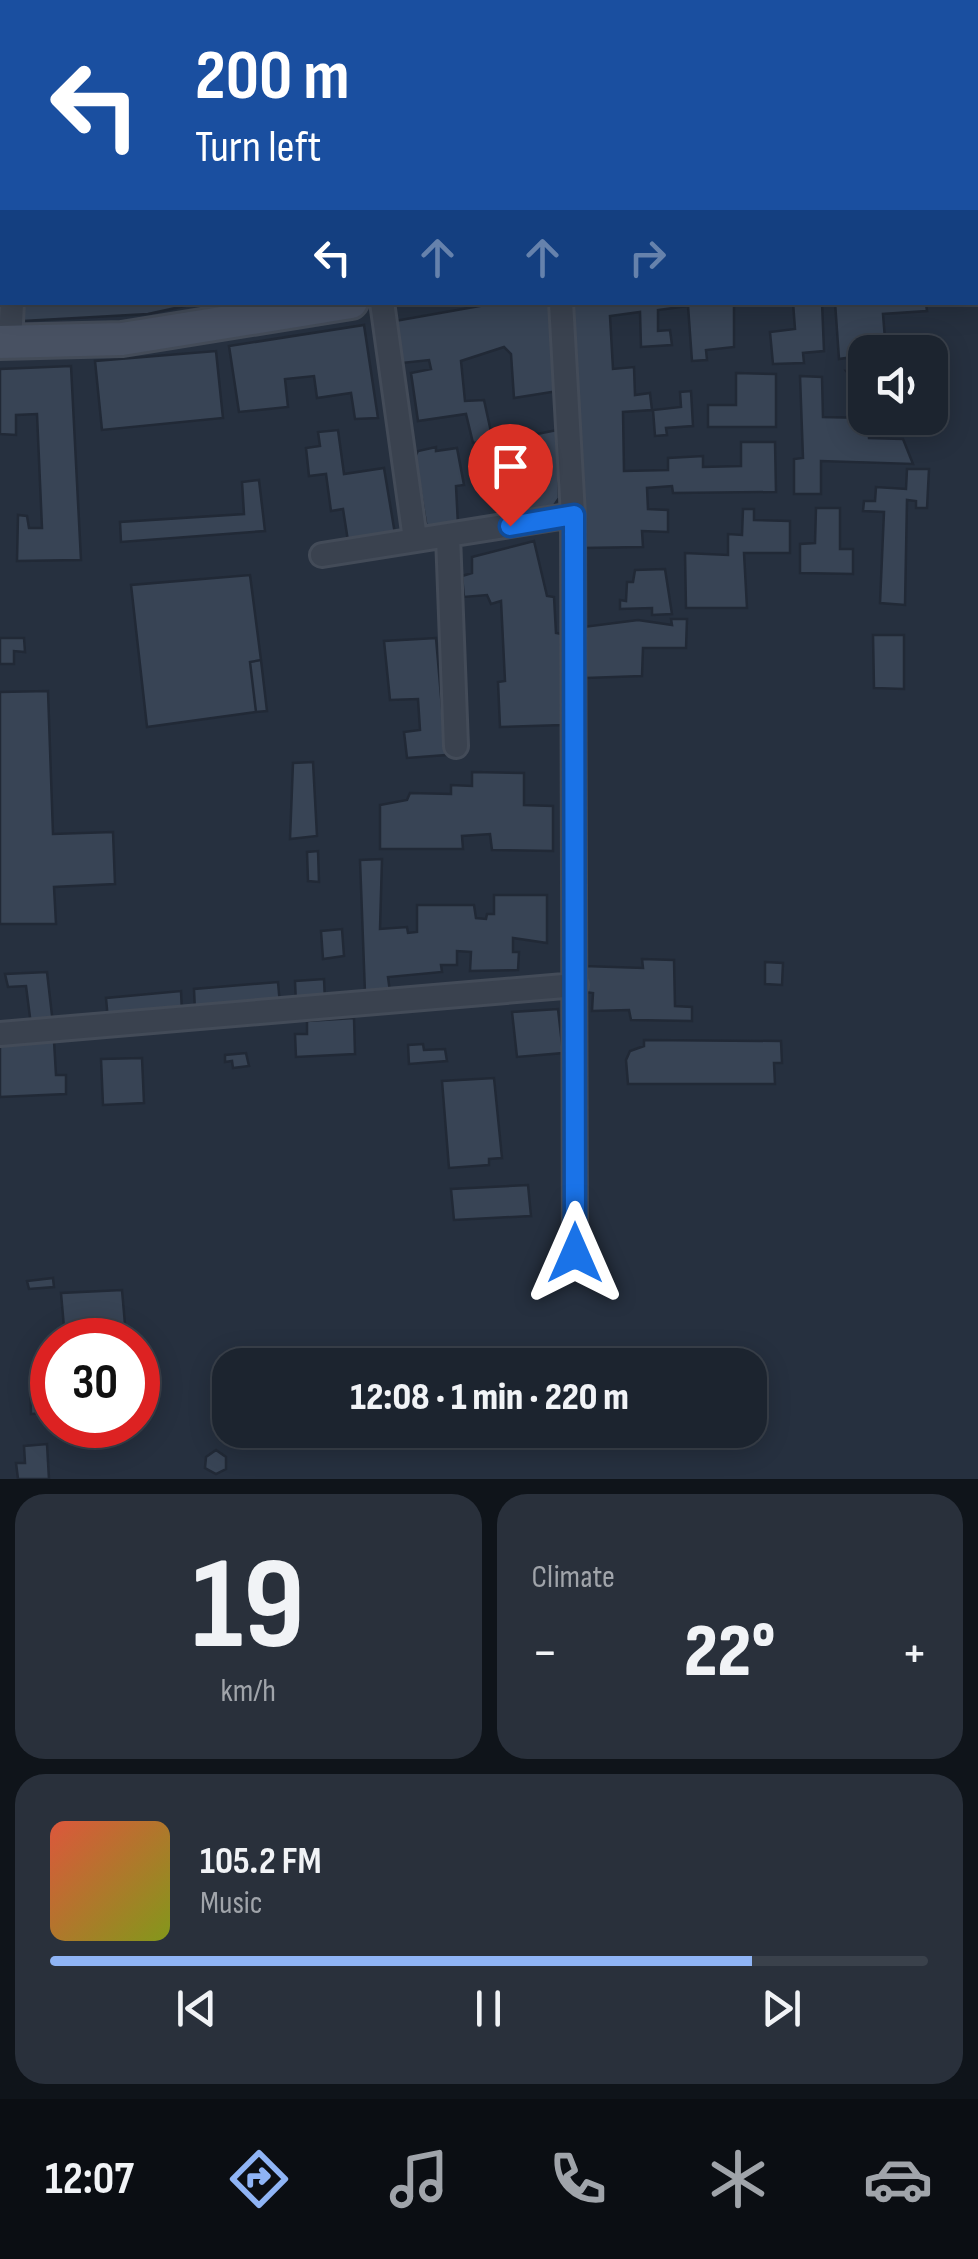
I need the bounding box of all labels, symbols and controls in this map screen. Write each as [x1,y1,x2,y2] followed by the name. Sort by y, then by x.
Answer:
[195,35,350,119] text: 200 m
[30,40,160,170] icon: left
[195,120,321,175] text: Turn left
[305,230,360,285] icon: left
[410,230,465,285] icon: ahead
[515,230,570,285] icon: ahead
[620,230,675,285] icon: right
[848,335,948,435] map controls
[848,335,948,435] button: sound
[468,424,553,527] pin
[483,439,538,494] icon: arrive
[523,1201,627,1305] position arrow
[30,1318,160,1448] speed limit sign: 30
[350,1375,629,1420] text: 12:08 · 1 min · 220 m
[192,1529,305,1685] text: 19
[532,1558,615,1597] text: Climate
[684,1607,776,1698] text: 22°
[532,1620,558,1687] text: −
[901,1620,928,1687] text: +
[221,1672,276,1711] text: km/h
[200,1839,322,1884] text: 105.2 FM
[200,1884,263,1923] text: Music
[169,1981,224,2036] icon: previous
[461,1981,516,2036] icon: pause
[754,1981,809,2036] icon: next
[224,2144,294,2214] icon: directions
[384,2144,454,2214] icon: music
[543,2144,613,2214] icon: phone
[703,2144,773,2214] icon: climate
[863,2144,933,2214] icon: car
[45,2152,134,2207] text: 12:07

